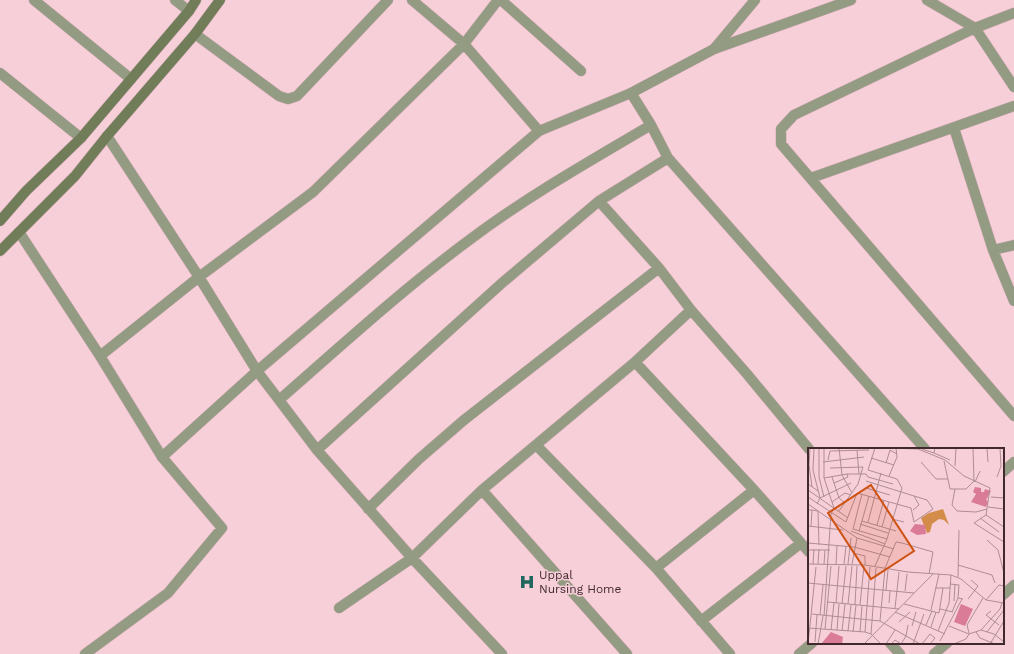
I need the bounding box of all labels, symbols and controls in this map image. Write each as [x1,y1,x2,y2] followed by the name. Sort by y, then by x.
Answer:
[808,448,1004,644] inset map
[539,568,622,596] place label: Uppal Nursing Home
[518,573,536,591] hospital icon: Uppal Nursing Home

